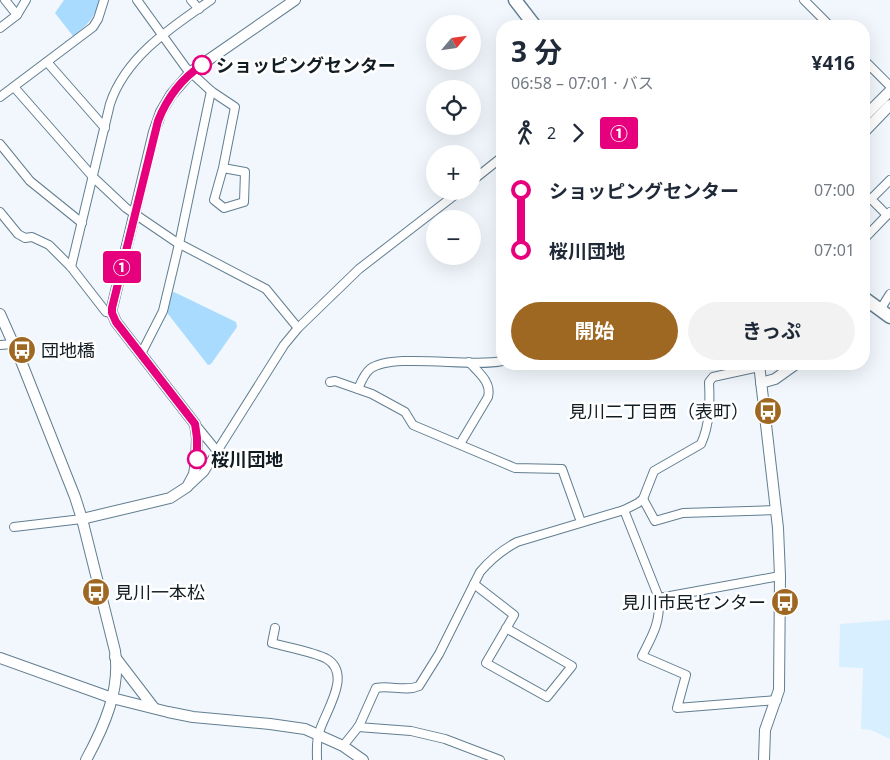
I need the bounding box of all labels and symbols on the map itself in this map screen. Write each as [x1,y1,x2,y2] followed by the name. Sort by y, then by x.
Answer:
[426,15,481,70] north arrow
[216,53,396,77] place label: ショッピングセンター
[192,55,212,75] marker: ショッピングセンター
[106,251,138,283] line badge: ①
[7,335,37,365] bus stop icon: 団地橋
[41,338,95,362] place label: 団地橋
[753,396,783,426] bus stop icon: 見川二丁目西（表町）
[569,399,749,423] place label: 見川二丁目西（表町）
[211,447,283,471] place label: 桜川団地
[187,449,207,469] marker: 桜川団地
[81,577,111,607] bus stop icon: 見川一本松
[115,580,205,604] place label: 見川一本松
[770,587,800,617] bus stop icon: 見川市民センター
[622,590,766,614] place label: 見川市民センター

